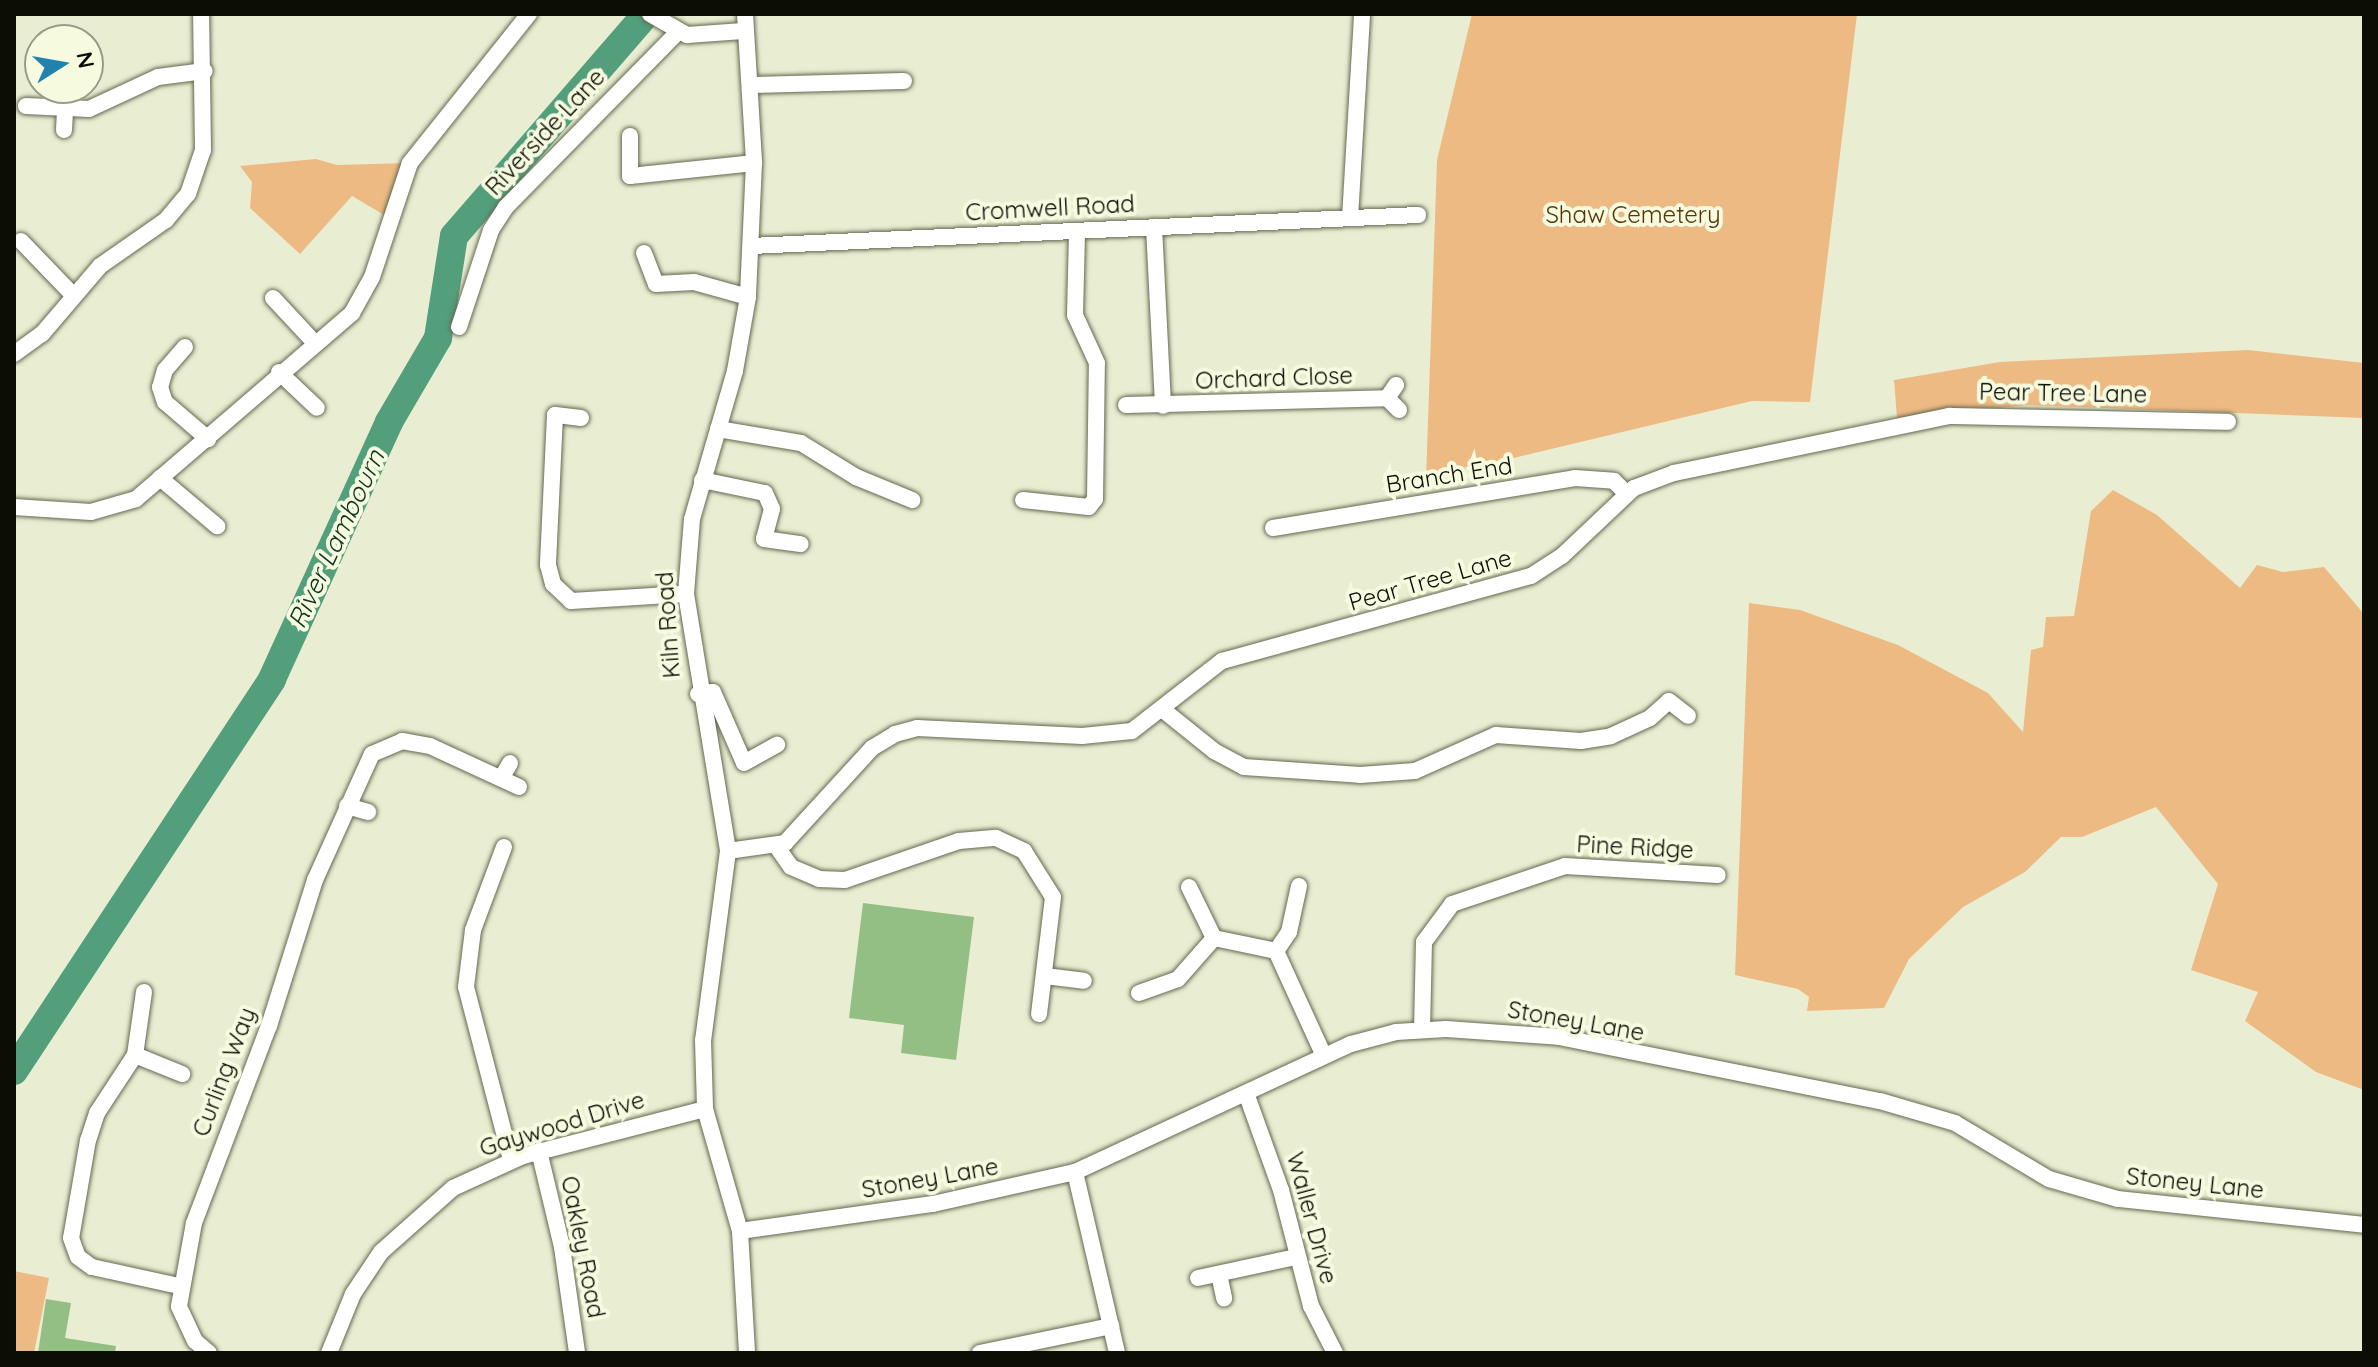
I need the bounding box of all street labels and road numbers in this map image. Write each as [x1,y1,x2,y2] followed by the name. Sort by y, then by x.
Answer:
[479,63,611,201] street label: Riverside Lane
[965,189,1135,227] street label: Cromwell Road
[1195,361,1353,395] street label: Orchard Close
[1979,377,2147,409] street label: Pear Tree Lane
[1384,451,1514,499] street label: Branch End
[1345,543,1515,617] street label: Pear Tree Lane
[650,571,686,679] street label: Kiln Road
[1576,830,1694,864] street label: Pine Ridge
[1505,995,1647,1047] street label: Stoney Lane
[186,1003,262,1141] street label: Curling Way
[476,1085,648,1163] street label: Gaywood Drive
[1281,1149,1343,1287] street label: Waller Drive
[859,1152,1001,1204] street label: Stoney Lane
[2125,1161,2265,1205] street label: Stoney Lane
[555,1174,611,1320] street label: Oakley Road

